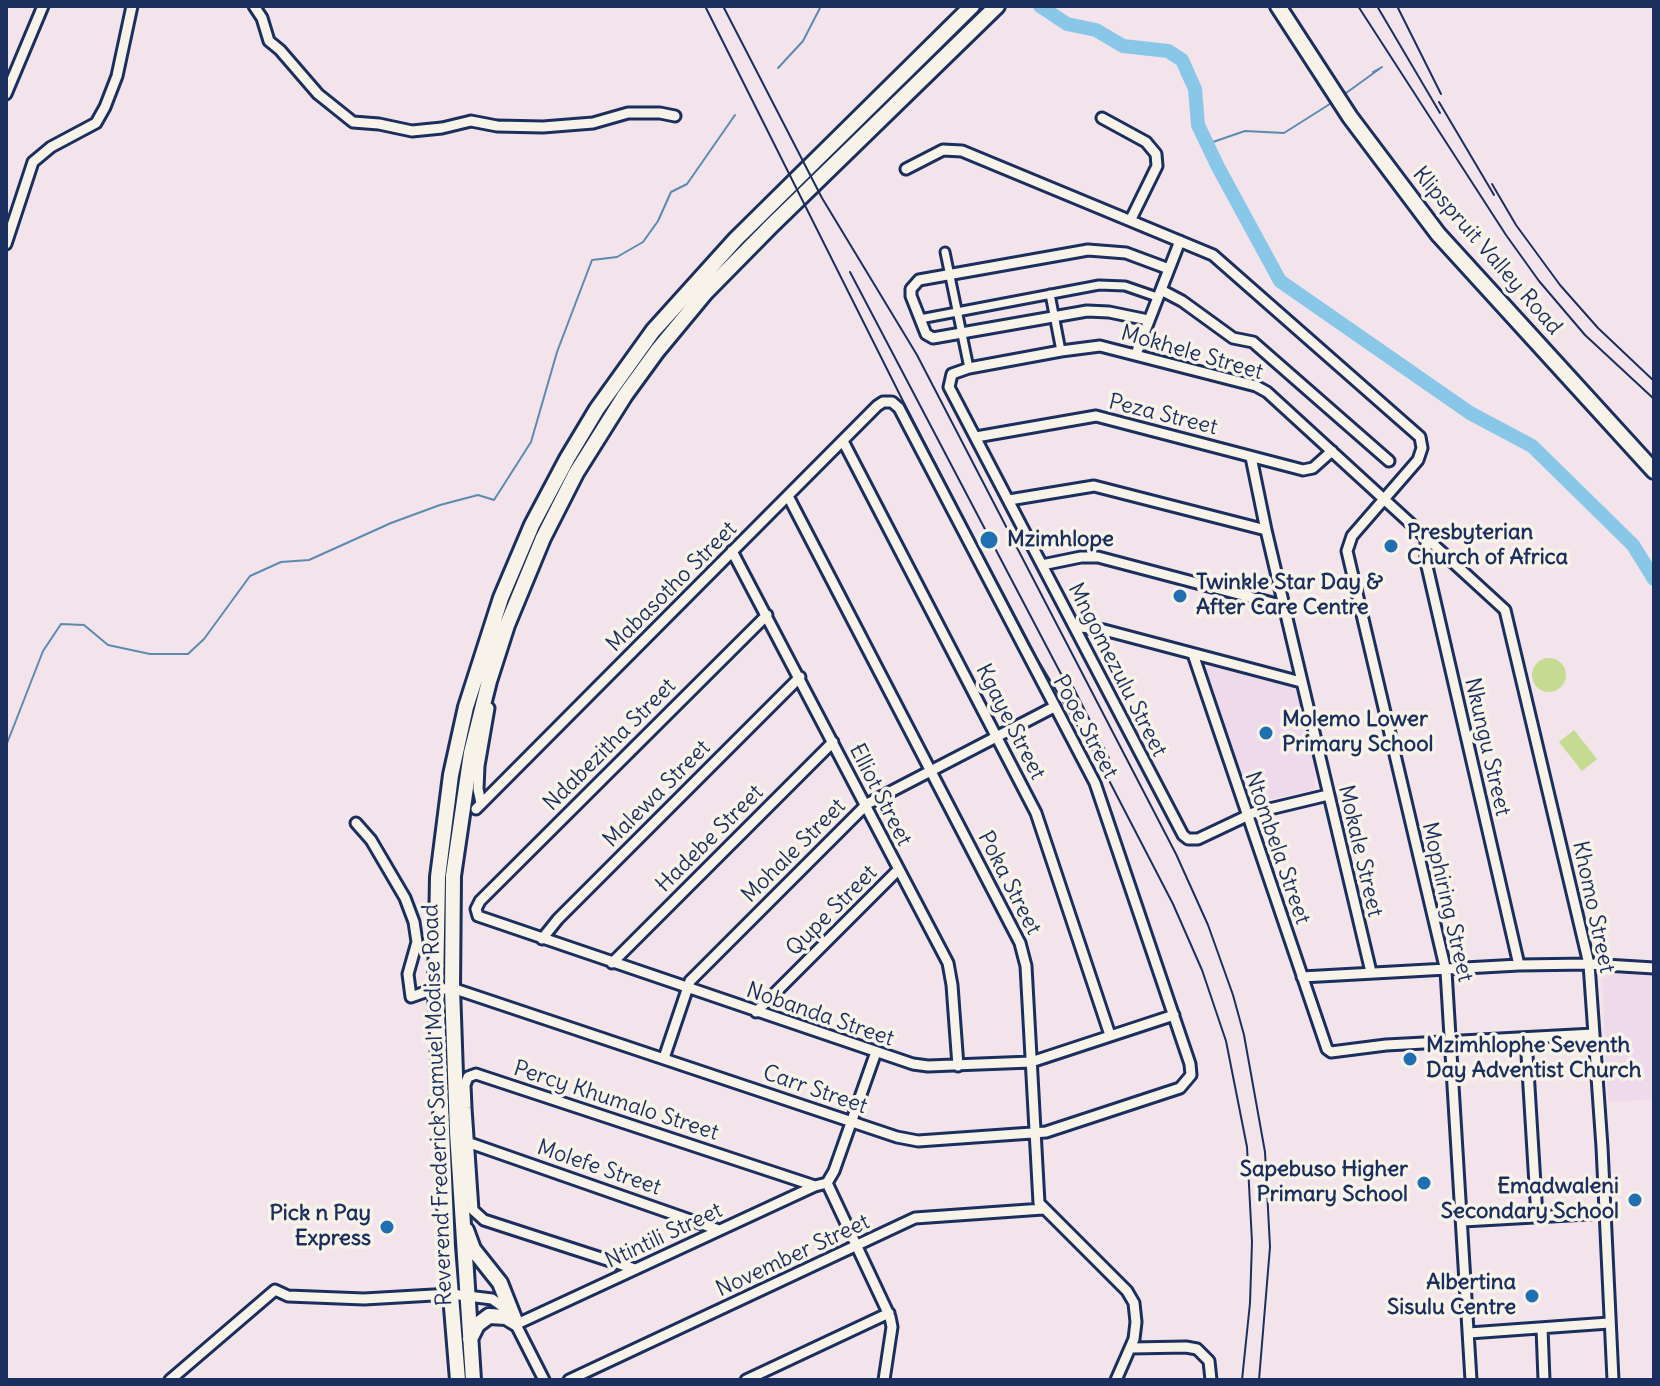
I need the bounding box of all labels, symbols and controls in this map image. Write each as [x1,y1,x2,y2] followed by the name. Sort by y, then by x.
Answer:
[1407,161,1567,341] street label: Klipspruit Valley Road
[1118,320,1266,386] street label: Mokhele Street
[1106,389,1220,441] street label: Peza Street
[601,516,743,658] street label: Mabasotho Street
[1407,520,1568,572] place label: Presbyterian Church of Africa
[1007,527,1114,553] place label: Mzimhlope
[978,529,1000,551] marker: Mzimhlope
[1382,537,1400,555] marker: Presbyterian Church of Africa
[1196,570,1383,622] place label: Twinkle Star Day & After Care Centre
[1062,579,1172,761] street label: Mngomezulu Street
[1171,587,1189,605] marker: Twinkle Star Day & After Care Centre
[970,660,1050,784] street label: Kgaye Street
[1047,671,1123,783] street label: Pooe Street
[538,673,682,817] street label: Ndabezitha Street
[1458,675,1516,819] street label: Nkungu Street
[1282,707,1433,758] place label: Molemo Lower Primary School
[1257,724,1275,742] marker: Molemo Lower Primary School
[598,735,716,853] street label: Malewa Street
[843,739,917,851] street label: Elliot Street
[1239,768,1315,928] street label: Ntombela Street
[651,780,769,898] street label: Hadebe Street
[1332,783,1388,919] street label: Mokale Street
[737,794,851,908] street label: Mohale Street
[1416,820,1478,984] street label: Mophiring Street
[972,827,1046,939] street label: Poka Street
[1566,839,1620,975] street label: Khomo Street
[781,860,883,962] street label: Qupe Street
[418,904,458,1306] street label: Reverend Frederick Samuel Modise Road
[743,977,897,1053] street label: Nobanda Street
[1426,1033,1641,1084] place label: Mzimhlophe Seventh Day Adventist Church
[1401,1050,1419,1068] marker: Mzimhlophe Seventh Day Adventist Church
[510,1055,722,1147] street label: Percy Khumalo Street
[759,1060,871,1120] street label: Carr Street
[534,1134,664,1202] street label: Molefe Street
[1240,1157,1408,1208] place label: Sapebuso Higher Primary School
[1415,1174,1433,1192] marker: Sapebuso Higher Primary School
[1441,1174,1619,1226] place label: Emadwaleni Secondary School
[1626,1191,1644,1209] marker: Emadwaleni Secondary School
[601,1197,727,1275] street label: Ntintili Street
[270,1201,371,1252] place label: Pick n Pay Express
[712,1209,874,1303] street label: November Street
[378,1218,396,1236] marker: Pick n Pay Express
[1387,1270,1516,1322] place label: Albertina Sisulu Centre
[1523,1287,1541,1305] marker: Albertina Sisulu Centre

